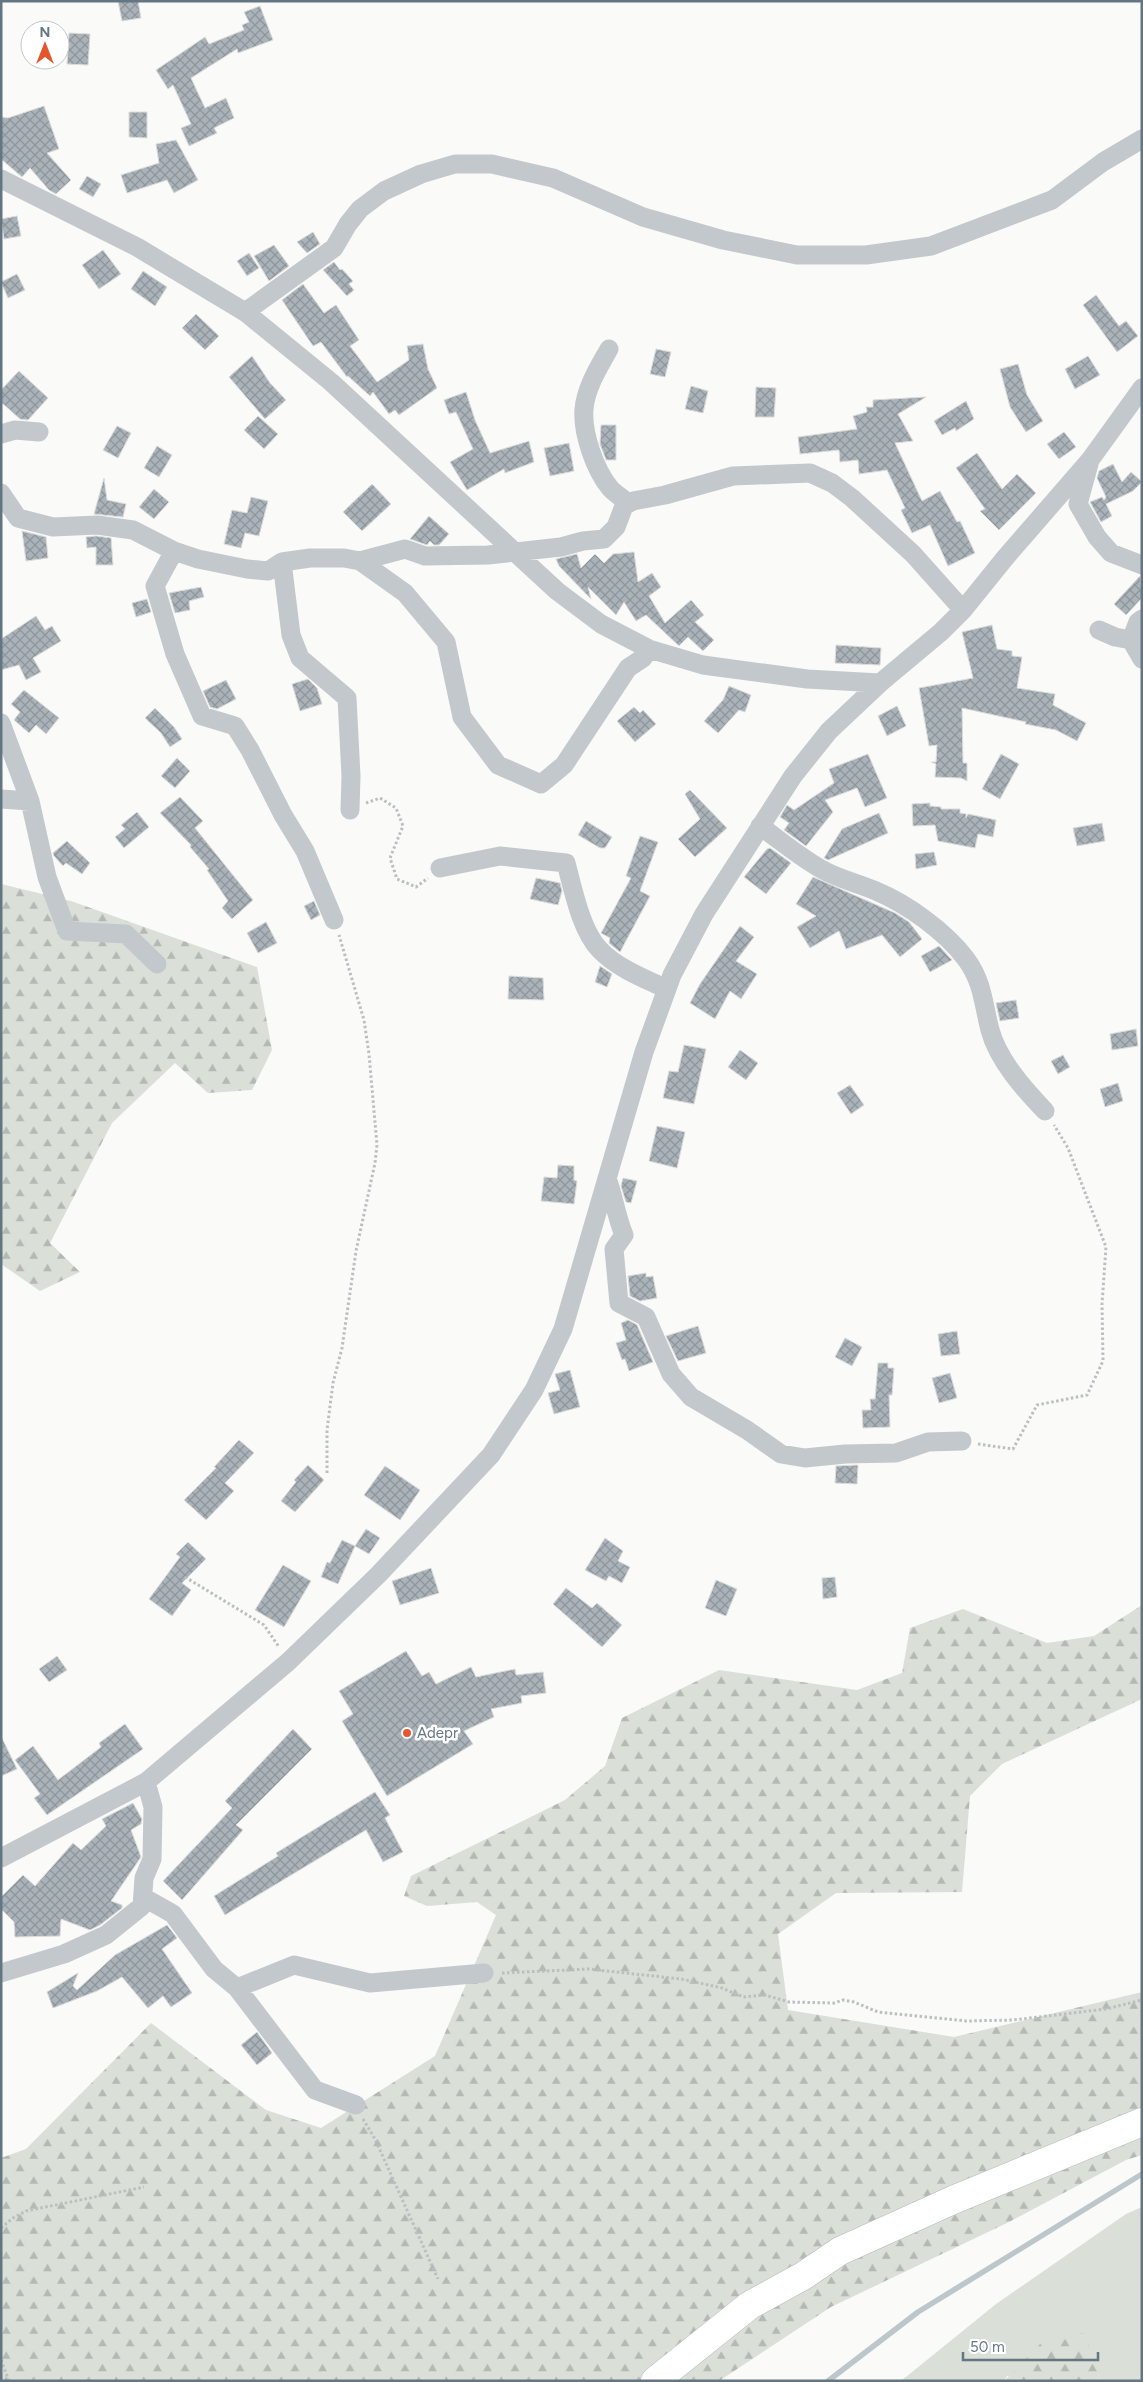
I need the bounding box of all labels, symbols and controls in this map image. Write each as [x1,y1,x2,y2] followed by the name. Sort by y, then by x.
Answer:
[20,20,70,70] north arrow
[40,24,50,41] text: N
[417,1724,458,1742] place label: Adepr
[401,1727,413,1739] marker: Adepr
[963,2330,1098,2362] scale bar
[970,2338,1005,2356] text: 50 m

